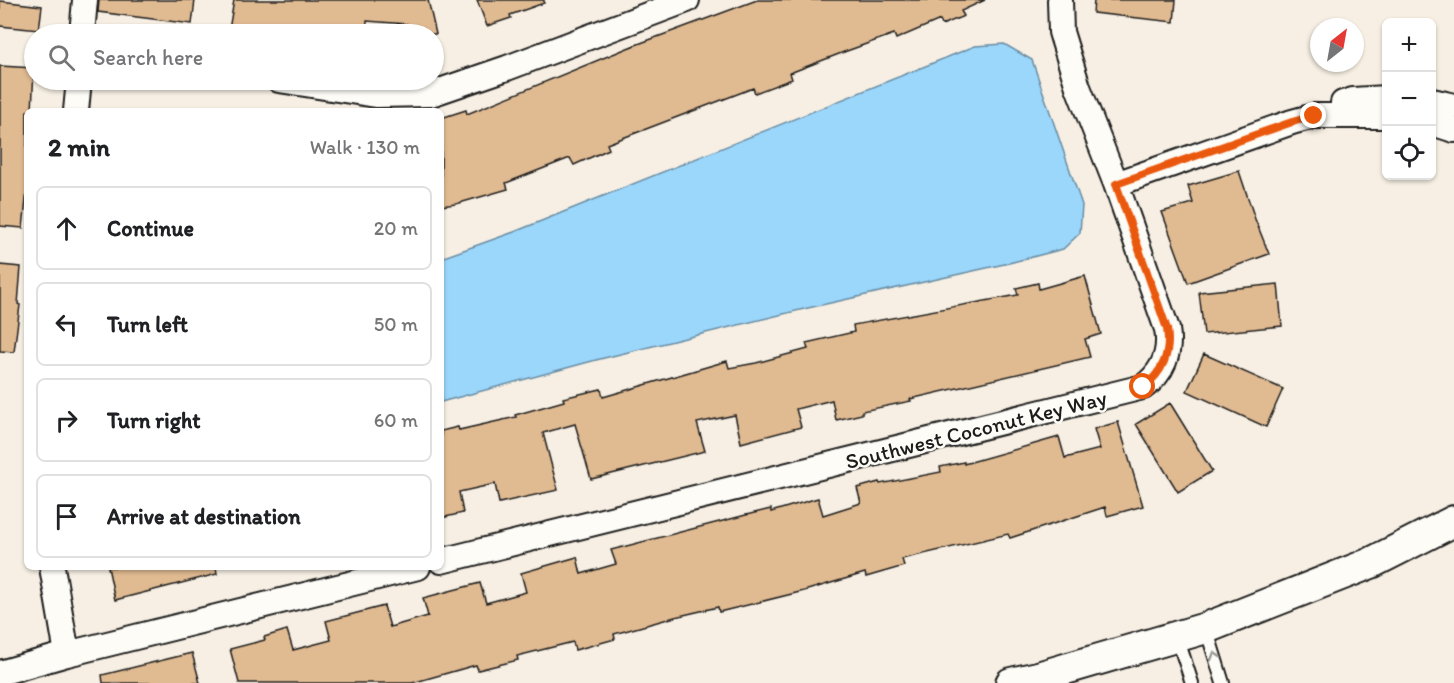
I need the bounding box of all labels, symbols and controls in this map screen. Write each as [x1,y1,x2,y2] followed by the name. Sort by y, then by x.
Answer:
[1310,18,1364,72] north arrow
[1382,18,1436,180] map controls
[1382,18,1436,72] button: +
[24,24,444,90] search box
[45,41,78,74] icon: search
[93,44,203,71] text: Search here
[1382,72,1436,126] button: −
[1300,102,1326,128] route end
[1382,126,1436,180] button: locate
[48,131,110,163] text: 2 min
[310,135,420,159] text: Walk · 130 m
[50,212,83,245] icon: ahead
[107,215,194,242] text: Continue
[374,216,418,240] text: 20 m
[50,308,83,341] icon: left
[107,311,188,338] text: Turn left
[374,312,418,336] text: 50 m
[1129,373,1155,399] route start
[843,384,1110,475] street label: Southwest Coconut Key Way
[50,404,83,437] icon: right
[107,407,201,434] text: Turn right
[374,408,418,432] text: 60 m
[50,500,83,533] icon: arrive
[107,503,301,530] text: Arrive at destination
[1210,651,1222,662] one-way arrow

